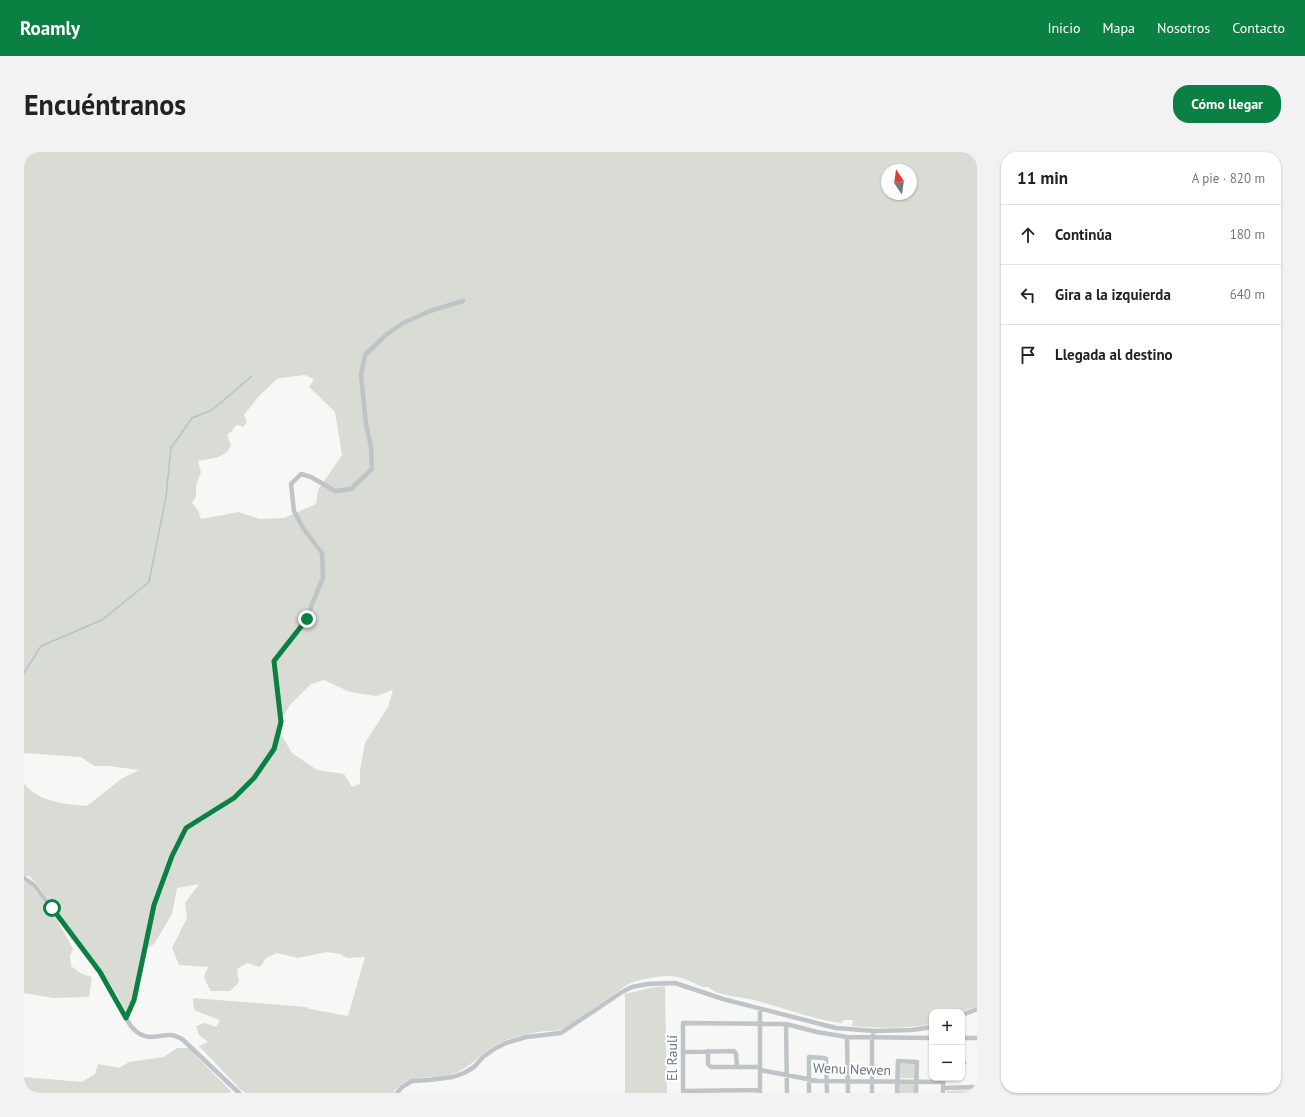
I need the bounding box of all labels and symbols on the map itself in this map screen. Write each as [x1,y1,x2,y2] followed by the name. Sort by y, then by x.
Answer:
[881,164,917,200] north arrow
[298,610,316,628] route end
[43,899,61,917] route start
[663,1035,681,1081] street label: El Raulí
[813,1059,891,1079] street label: Wenu Newen

